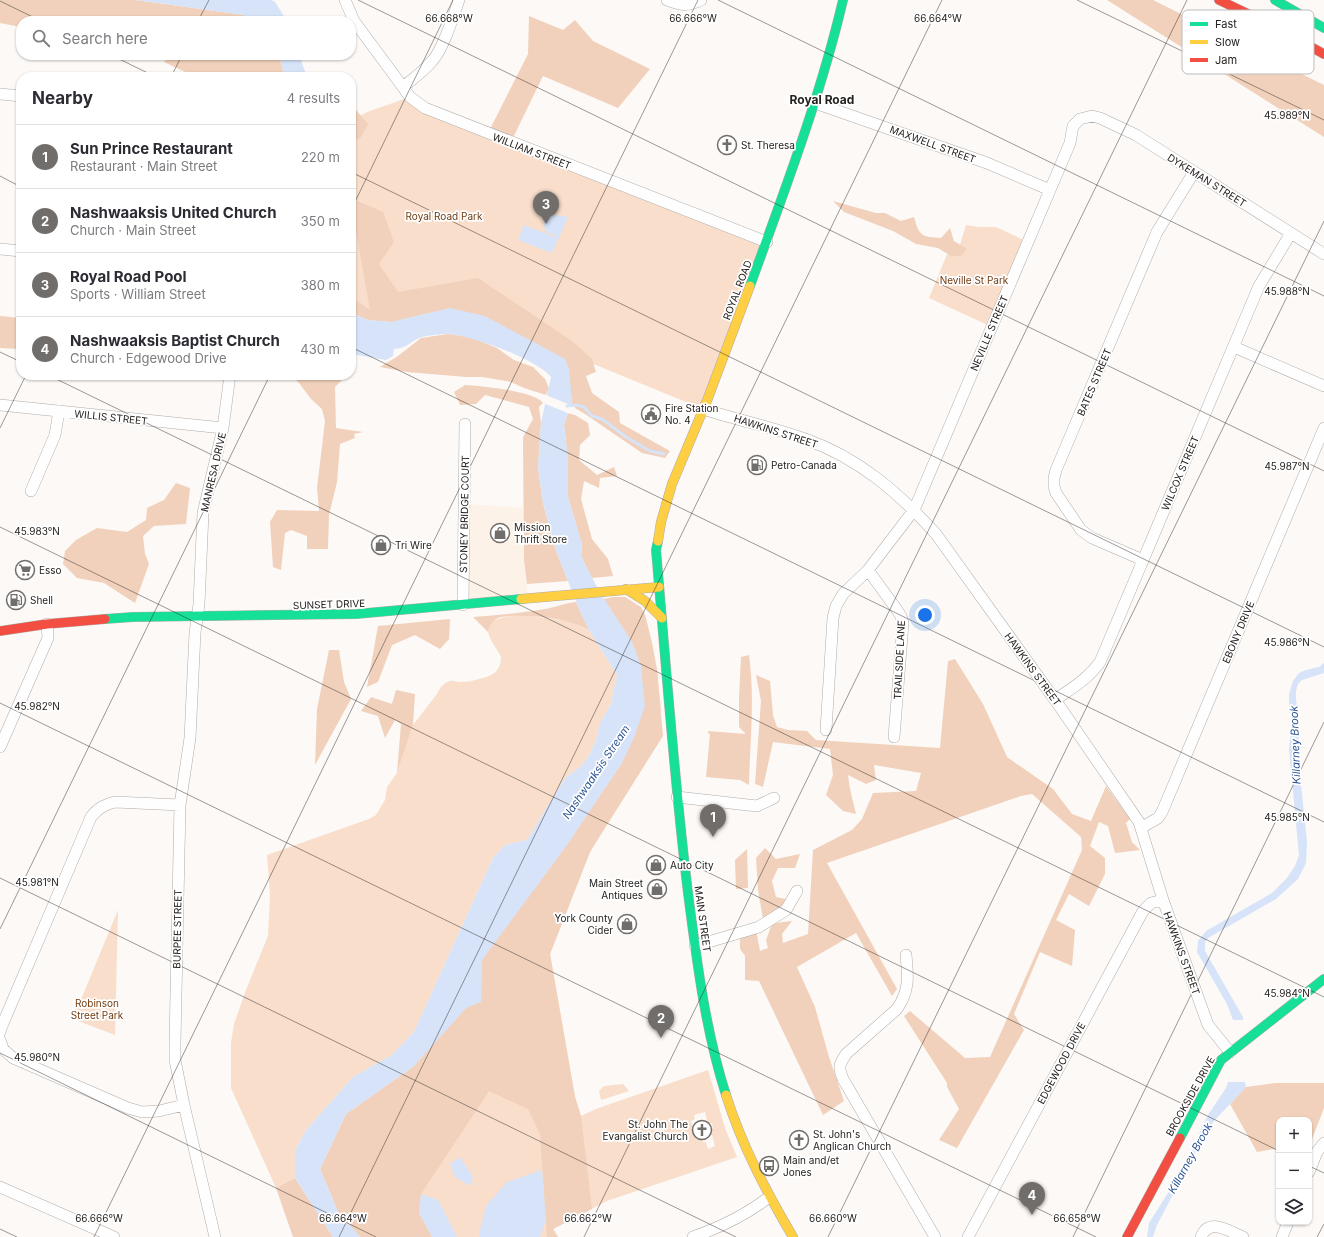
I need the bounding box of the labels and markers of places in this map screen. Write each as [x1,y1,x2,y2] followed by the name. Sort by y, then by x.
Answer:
[716,134,738,156] church icon: St. Theresa
[741,139,795,151] place label: St. Theresa
[533,191,559,224] pin: 3
[665,402,719,426] place label: Fire Station No. 4
[640,403,662,425] public building icon: Fire Station No. 4
[746,454,768,476] fuel station icon: Petro-Canada
[771,459,837,471] place label: Petro-Canada
[514,521,567,545] place label: Mission Thrift Store
[489,522,511,544] shop icon: Mission Thrift Store
[370,534,392,556] shop icon: Tri Wire
[395,539,432,551] place label: Tri Wire
[14,559,36,581] supermarket icon: Esso
[39,564,62,576] place label: Esso
[5,589,27,611] fuel station icon: Shell
[30,594,53,606] place label: Shell
[700,804,726,837] pin: 1
[645,854,667,876] shop icon: Auto City
[670,859,714,871] place label: Auto City
[589,877,644,901] place label: Main Street Antiques
[646,878,668,900] shop icon: Main Street Antiques
[555,912,613,936] place label: York County Cider
[616,913,638,935] shop icon: York County Cider
[648,1005,674,1038] pin: 2
[603,1118,688,1142] place label: St. John The Evangalist Church
[691,1119,713,1141] church icon: St. John The Evangalist Church
[813,1128,891,1152] place label: St. John's Anglican Church
[788,1129,810,1151] church icon: St. John's Anglican Church
[783,1154,840,1178] place label: Main and/et Jones
[758,1155,780,1177] bus stop icon: Main and/et Jones
[1019,1182,1045,1215] pin: 4

